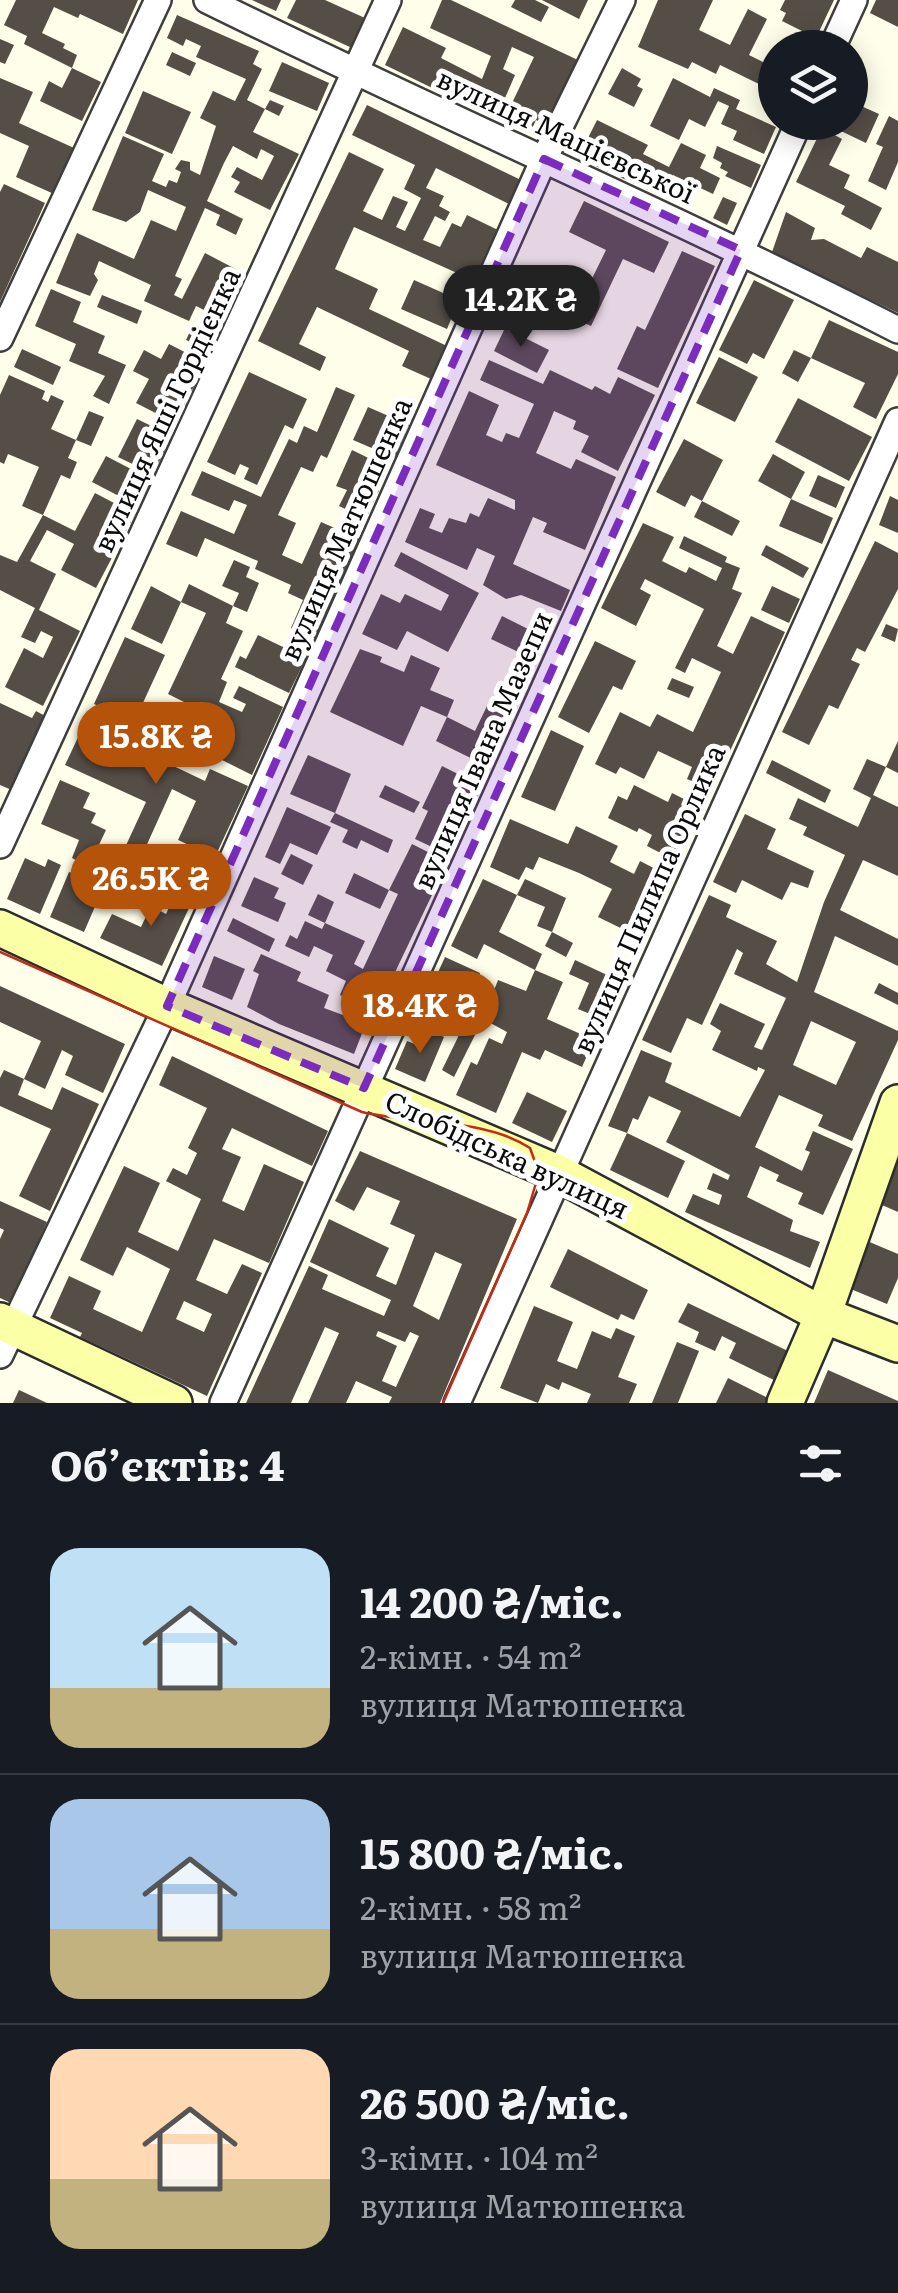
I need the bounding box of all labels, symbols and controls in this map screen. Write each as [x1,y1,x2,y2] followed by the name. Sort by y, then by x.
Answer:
[758,30,868,140] map controls
[758,30,868,140] button: layers
[431,56,703,213] street label: вулиця Мацієвської
[81,260,250,558] street label: вулиця Яші Гордієнка
[429,265,613,350] pin: 14.2K ₴
[465,273,577,321] text: 14.2K ₴
[267,390,421,667] street label: вулиця Матюшенка
[401,604,561,895] street label: вулиця Івана Мазепи
[64,702,248,787] pin: 15.8K ₴
[99,710,213,758] text: 15.8K ₴
[560,737,734,1059] street label: вулиця Пилипа Орлика
[59,844,243,929] pin: 26.5K ₴
[92,852,210,900] text: 26.5K ₴
[328,971,512,1056] pin: 18.4K ₴
[363,979,477,1027] text: 18.4K ₴
[379,1078,637,1228] street label: Слобідська вулиця
[50,1432,285,1494] text: Об’єктів: 4
[793,1436,848,1491] icon: filters
[360,1569,624,1631] text: 14 200 ₴/міс.
[130,1588,250,1708] icon: home
[360,1631,582,1679] text: 2-кімн. · 54 m²
[360,1679,685,1727] text: вулиця Матюшенка
[360,1820,625,1882] text: 15 800 ₴/міс.
[130,1839,250,1959] icon: home
[360,1882,582,1930] text: 2-кімн. · 58 m²
[360,1930,685,1978] text: вулиця Матюшенка
[360,2070,630,2132] text: 26 500 ₴/міс.
[130,2089,250,2209] icon: home
[360,2132,598,2180] text: 3-кімн. · 104 m²
[360,2180,685,2228] text: вулиця Матюшенка

